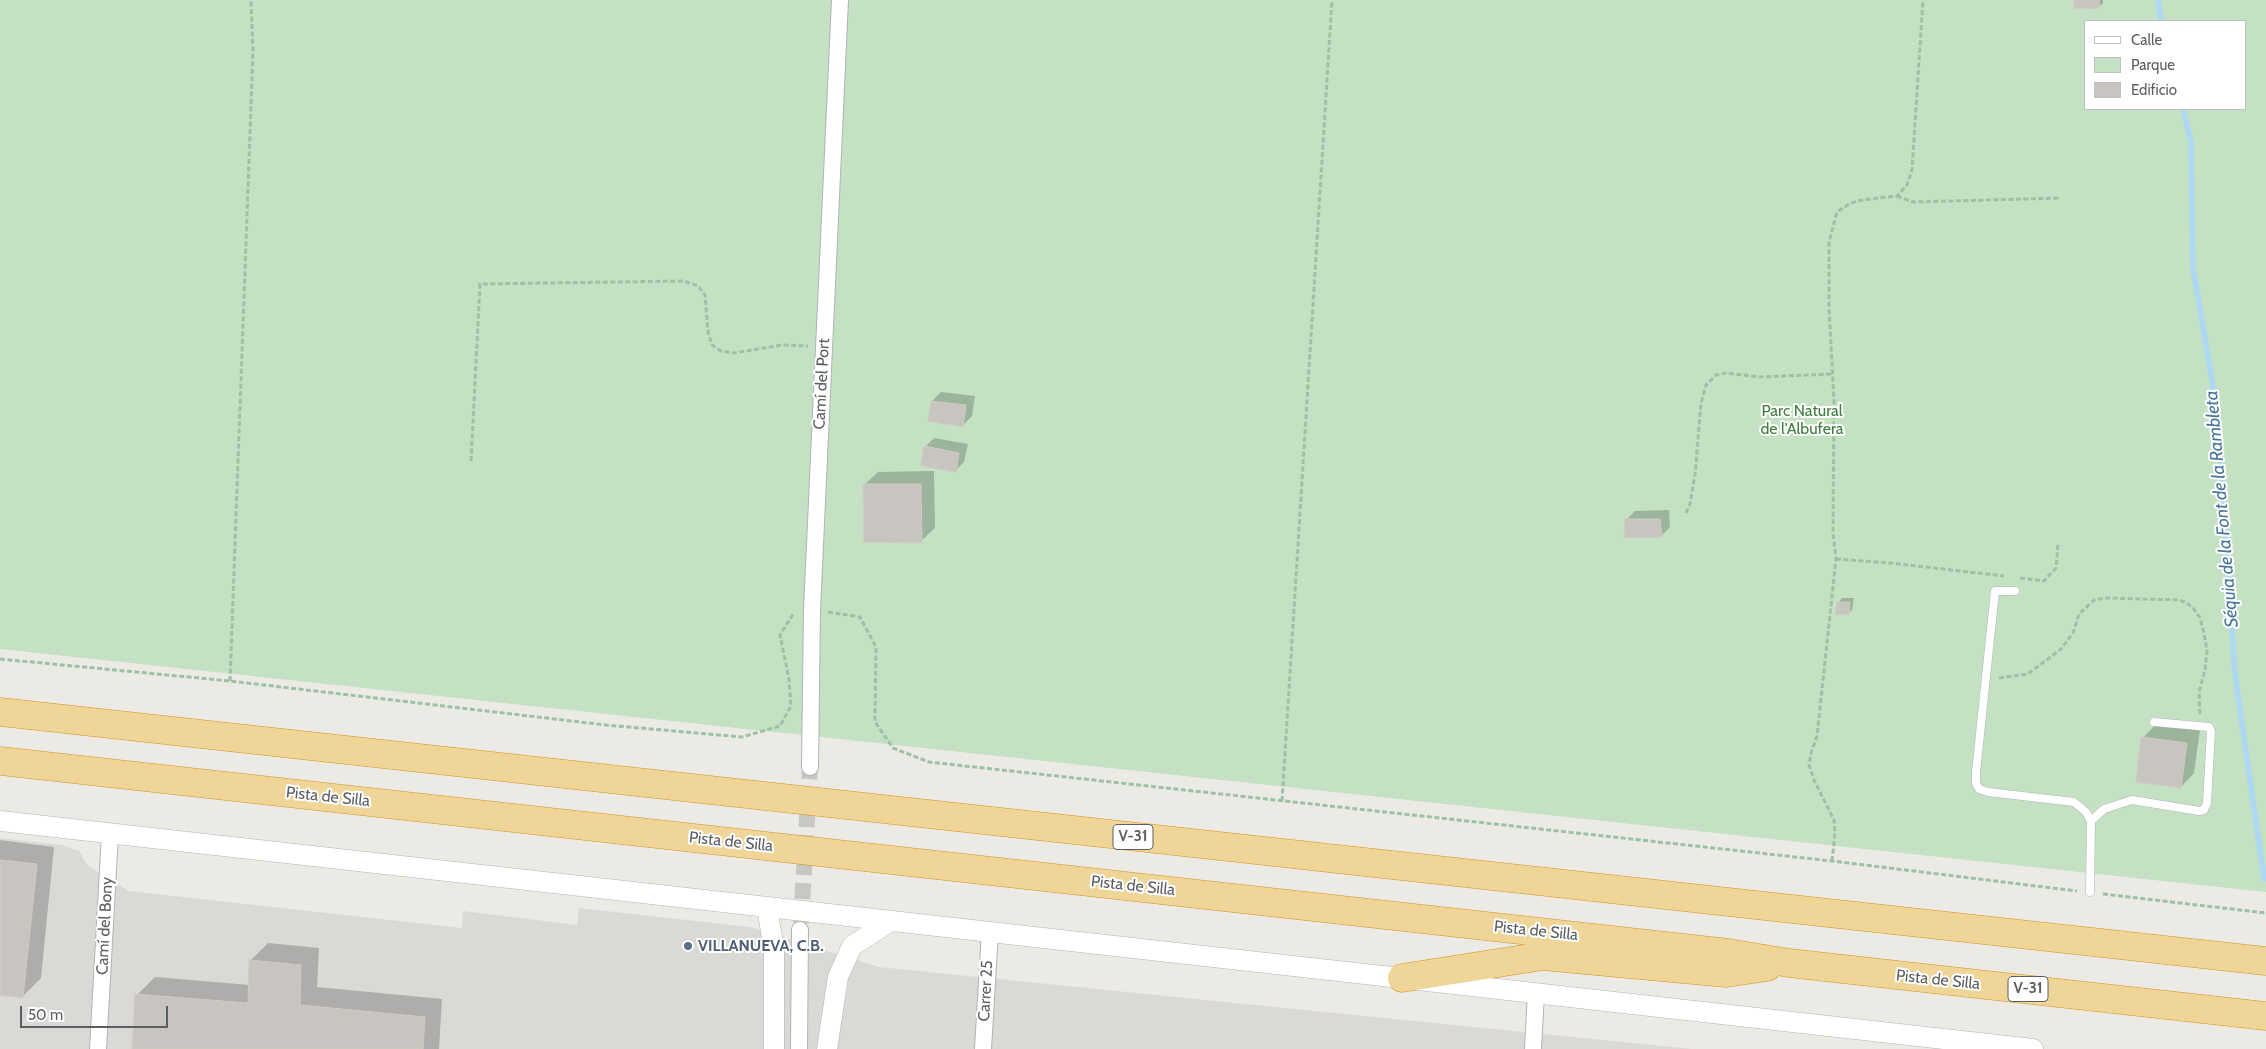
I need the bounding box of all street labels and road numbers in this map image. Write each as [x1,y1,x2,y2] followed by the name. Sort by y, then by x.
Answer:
[810,338,834,430] street label: Camí del Port
[285,783,371,811] street label: Pista de Silla
[1113,824,1153,850] road number: V-31
[688,828,774,856] street label: Pista de Silla
[1090,872,1176,900] street label: Pista de Silla
[93,876,117,976] street label: Camí del Bony
[1493,917,1579,945] street label: Pista de Silla
[975,960,997,1022] street label: Carrer 25
[1895,966,1981,994] street label: Pista de Silla
[2008,976,2048,1002] road number: V-31

